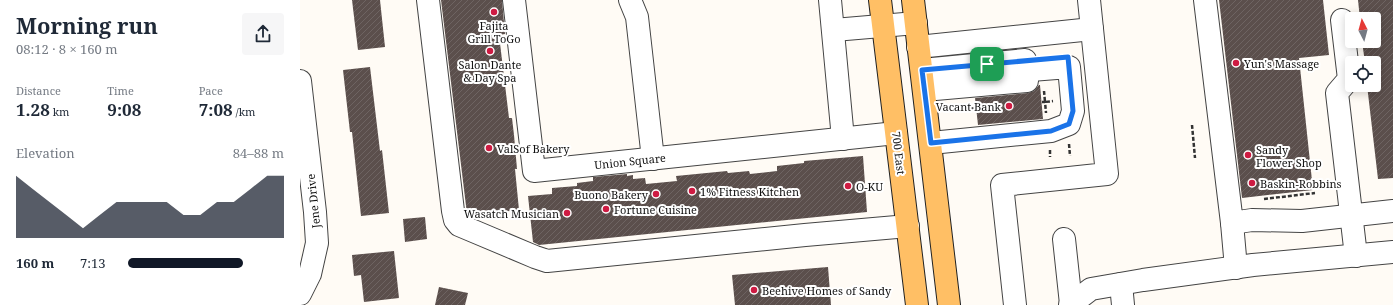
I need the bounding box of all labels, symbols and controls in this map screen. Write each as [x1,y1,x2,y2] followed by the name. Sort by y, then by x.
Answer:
[489,7,499,17] marker: Fajita Grill ToGo
[16,10,158,40] text: Morning run
[1345,12,1381,48] north arrow
[1345,12,1381,92] map controls
[242,13,284,55] button: share
[468,18,520,46] place label: Fajita Grill ToGo
[16,40,118,58] text: 08:12 · 8 × 160 m
[485,46,495,56] marker: Salon Dante & Day Spa
[970,47,1004,81] pin
[976,53,998,75] icon: arrive
[1243,56,1319,71] place label: Yun's Massage
[1345,56,1381,92] button: locate
[459,57,522,85] place label: Salon Dante & Day Spa
[1231,58,1241,68] marker: Yun's Massage
[16,83,61,98] text: Distance
[107,83,134,98] text: Time
[199,83,223,98] text: Pace
[16,98,50,121] text: 1.28
[107,98,141,121] text: 9:08
[199,98,233,121] text: 7:08
[936,99,1002,114] place label: Vacant Bank
[1004,101,1014,111] marker: Vacant Bank
[50,104,70,119] text: km
[233,104,256,119] text: /km
[889,131,909,175] street label: 700 East
[497,141,570,156] place label: ValSof Bakery
[1256,142,1322,170] place label: Sandy Flower Shop
[484,143,494,153] marker: ValSof Bakery
[16,144,75,162] text: Elevation
[233,144,284,162] text: 84–88 m
[594,150,667,172] street label: Union Square
[1243,150,1253,160] marker: Sandy Flower Shop
[303,173,323,230] street label: Jene Drive
[1260,176,1341,191] place label: Baskin-Robbins
[1247,178,1257,188] marker: Baskin-Robbins
[856,179,883,194] place label: O-KU
[843,181,853,191] marker: O-KU
[700,184,799,199] place label: 1% Fitness Kitchen
[687,186,697,196] marker: 1% Fitness Kitchen
[574,187,649,202] place label: Buono Bakery
[651,189,661,199] marker: Buono Bakery
[614,202,697,217] place label: Fortune Cuisine
[601,204,611,214] marker: Fortune Cuisine
[464,206,559,221] place label: Wasatch Musician
[562,208,572,218] marker: Wasatch Musician
[16,254,54,272] text: 160 m
[80,254,106,272] text: 7:13
[762,283,892,298] place label: Beehive Homes of Sandy
[749,285,759,295] marker: Beehive Homes of Sandy

